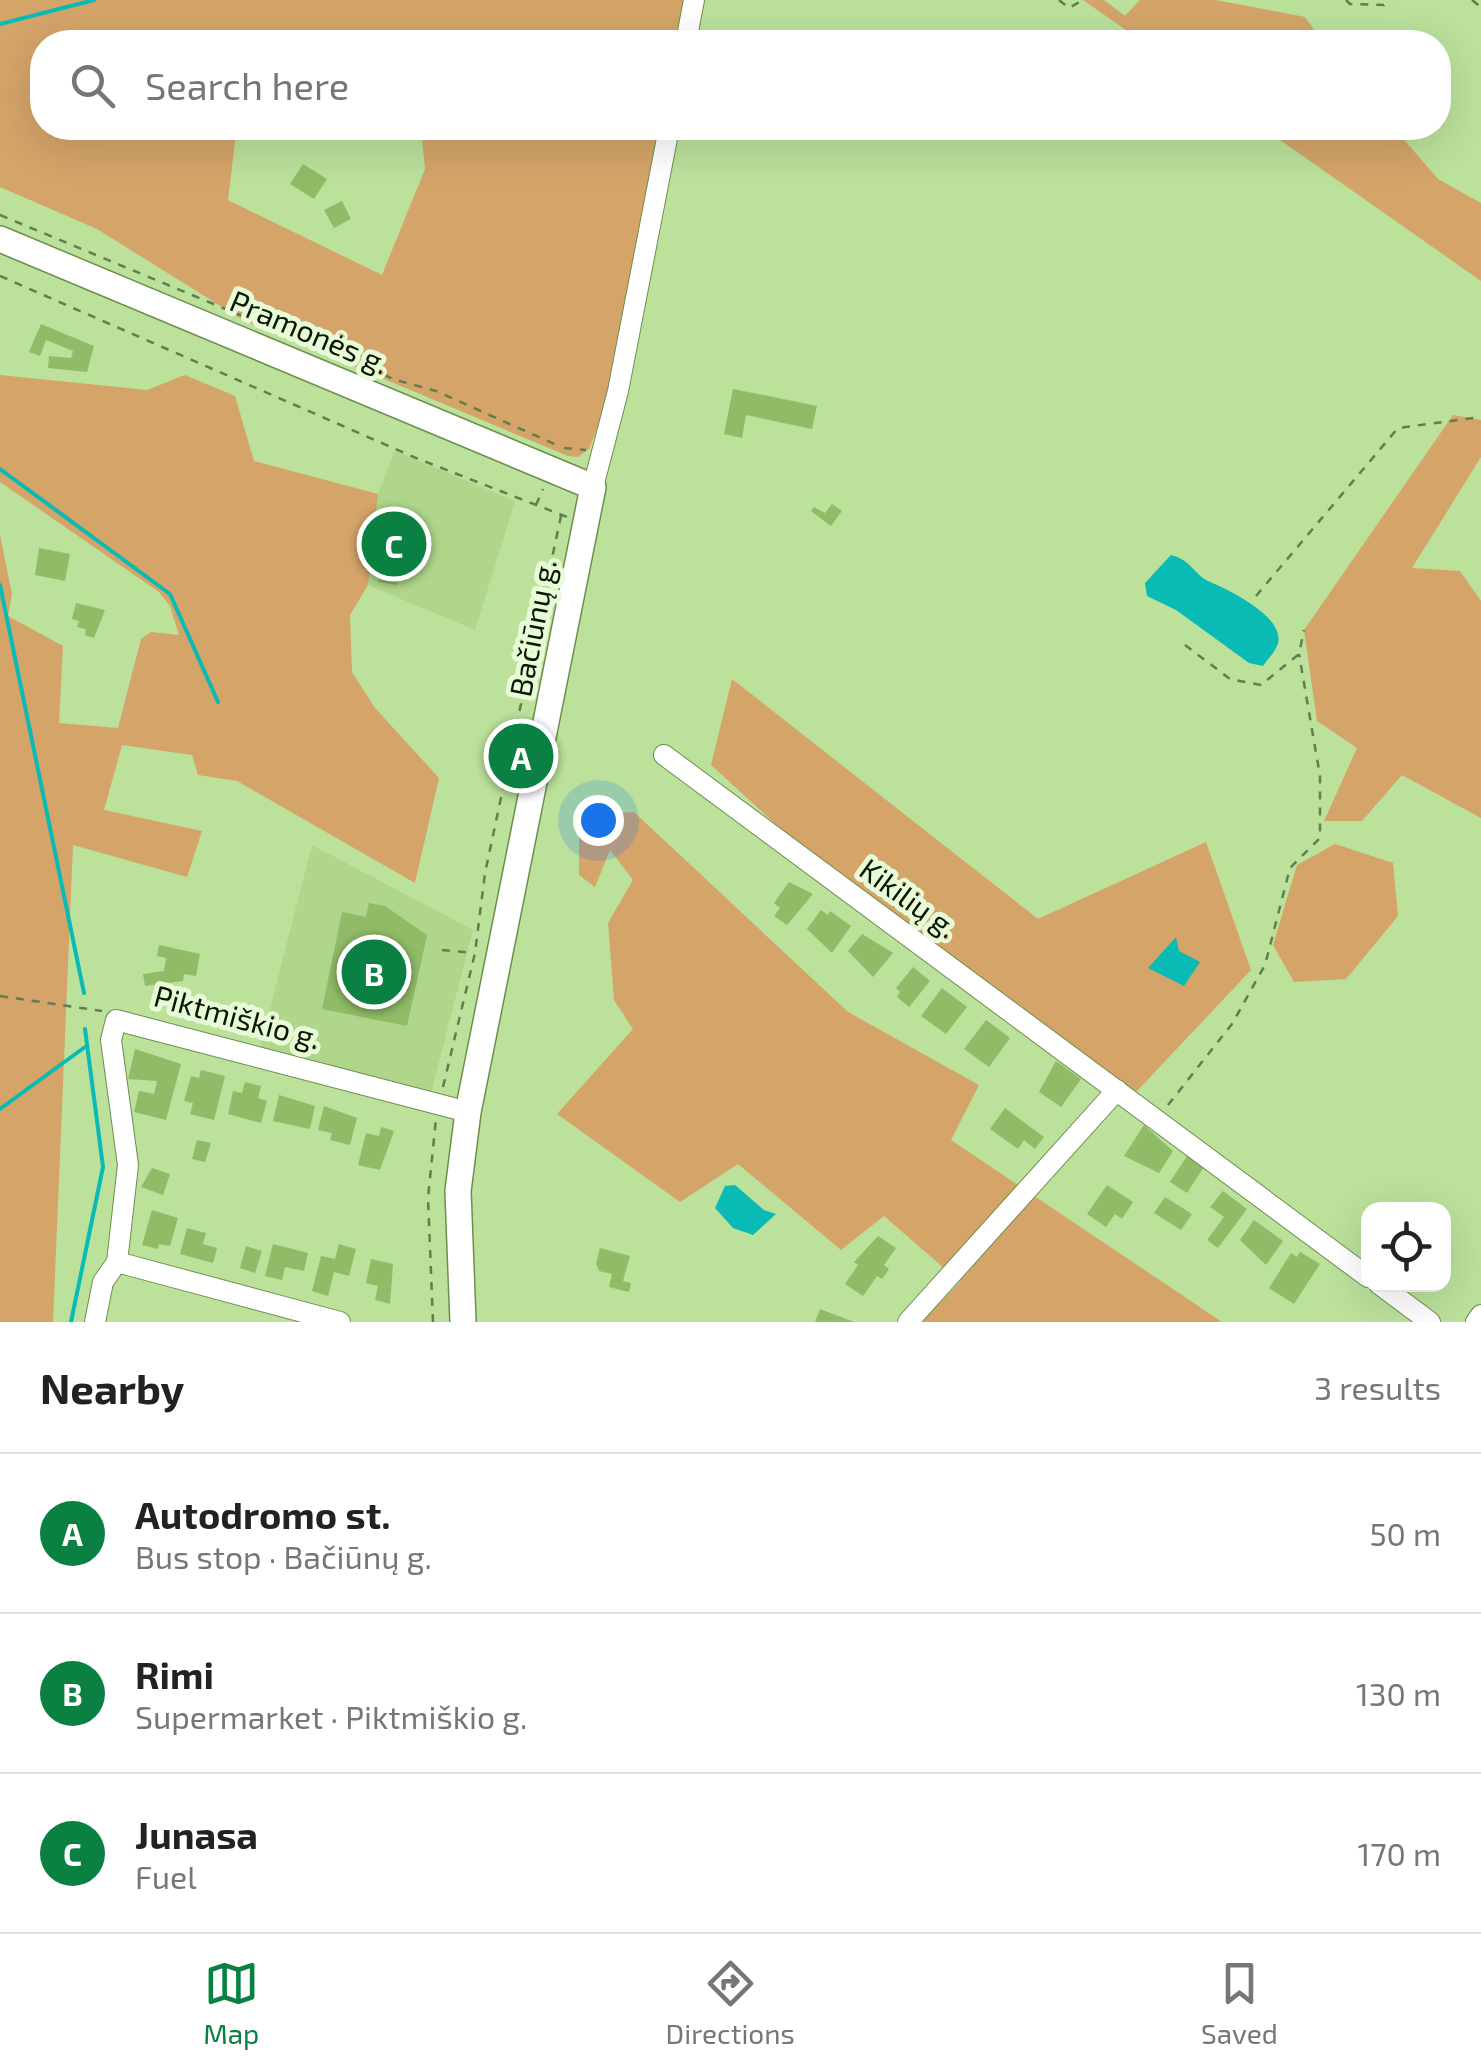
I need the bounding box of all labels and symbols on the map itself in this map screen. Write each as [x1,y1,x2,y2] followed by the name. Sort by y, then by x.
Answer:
[225,282,394,381] street label: Pramonės g.
[362,506,426,582] pin: C
[501,556,563,699] street label: Bačiūnų g.
[488,718,554,794] pin: A
[573,795,624,846] your location
[853,850,965,945] street label: Kikilių g.
[342,934,406,1010] pin: B
[150,977,325,1056] street label: Piktmiškio g.

